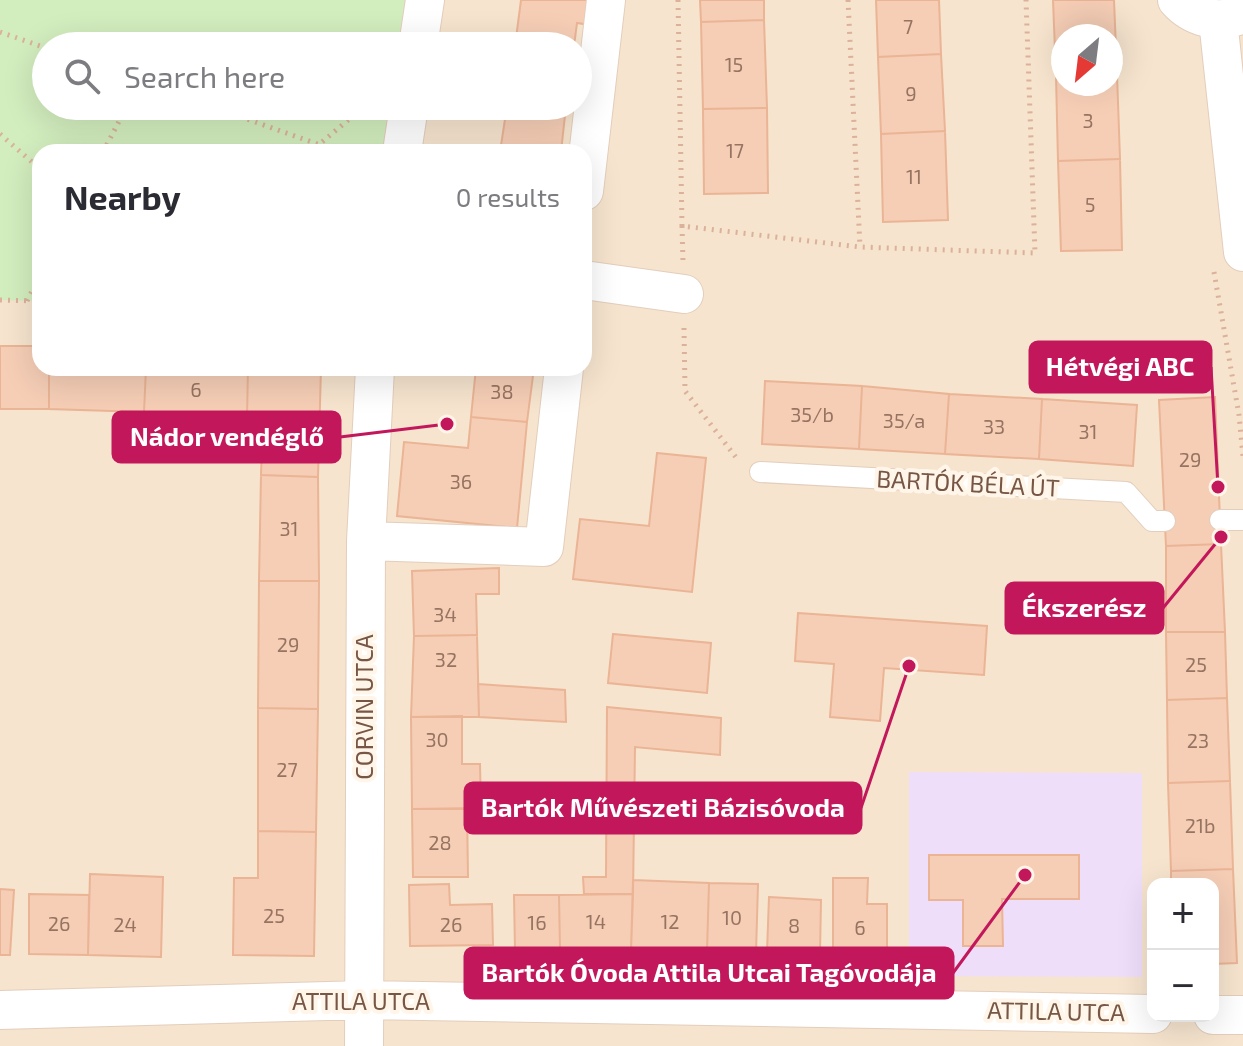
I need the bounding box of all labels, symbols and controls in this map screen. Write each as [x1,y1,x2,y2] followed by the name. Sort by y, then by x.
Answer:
[903,14,913,38] house number: 7
[1051,24,1123,96] north arrow
[32,32,592,120] search box
[725,52,743,76] house number: 15
[60,54,104,98] icon: search
[124,58,285,94] text: Search here
[905,81,917,105] house number: 9
[1082,108,1094,132] house number: 3
[726,138,744,162] house number: 17
[906,164,922,188] house number: 11
[64,176,181,217] text: Nearby
[456,181,560,212] text: 0 results
[1085,192,1095,216] house number: 5
[1030,342,1211,392] callout: Hétvégi ABC
[1046,350,1194,381] text: Hétvégi ABC
[190,377,202,401] house number: 6
[490,379,514,403] house number: 38
[790,402,834,426] house number: 35/b
[883,408,925,432] house number: 35/a
[113,412,340,462] callout: Nádor vendéglő
[983,414,1005,438] house number: 33
[1078,419,1098,443] house number: 31
[130,420,324,451] text: Nádor vendéglő
[1179,447,1201,471] house number: 29
[876,463,1061,502] street label: BARTÓK BÉLA ÚT
[450,469,472,493] house number: 36
[279,516,299,540] house number: 31
[1006,583,1163,633] callout: Ékszerész
[1022,591,1146,622] text: Ékszerész
[433,602,457,626] house number: 34
[277,632,299,656] house number: 29
[349,634,378,780] street label: CORVIN UTCA
[435,647,457,671] house number: 32
[1185,652,1207,676] house number: 25
[425,727,449,751] house number: 30
[1187,728,1209,752] house number: 23
[276,757,298,781] house number: 27
[465,783,861,833] callout: Bartók Művészeti Bázisóvoda
[481,791,845,822] text: Bartók Művészeti Bázisóvoda
[1185,813,1215,837] house number: 21b
[428,830,452,854] house number: 28
[1147,878,1219,1022] map controls
[1147,878,1219,950] button: +
[263,903,285,927] house number: 25
[722,905,742,929] house number: 10
[586,909,606,933] house number: 14
[660,909,680,933] house number: 12
[527,910,547,934] house number: 16
[48,911,70,935] house number: 26
[113,912,137,936] house number: 24
[440,912,462,936] house number: 26
[788,913,800,937] house number: 8
[854,915,866,939] house number: 6
[465,948,953,998] callout: Bartók Óvoda Attila Utcai Tagóvodája
[1147,950,1219,1022] button: −
[482,956,936,987] text: Bartók Óvoda Attila Utcai Tagóvodája
[292,986,430,1015] street label: ATTILA UTCA
[987,995,1125,1026] street label: ATTILA UTCA

